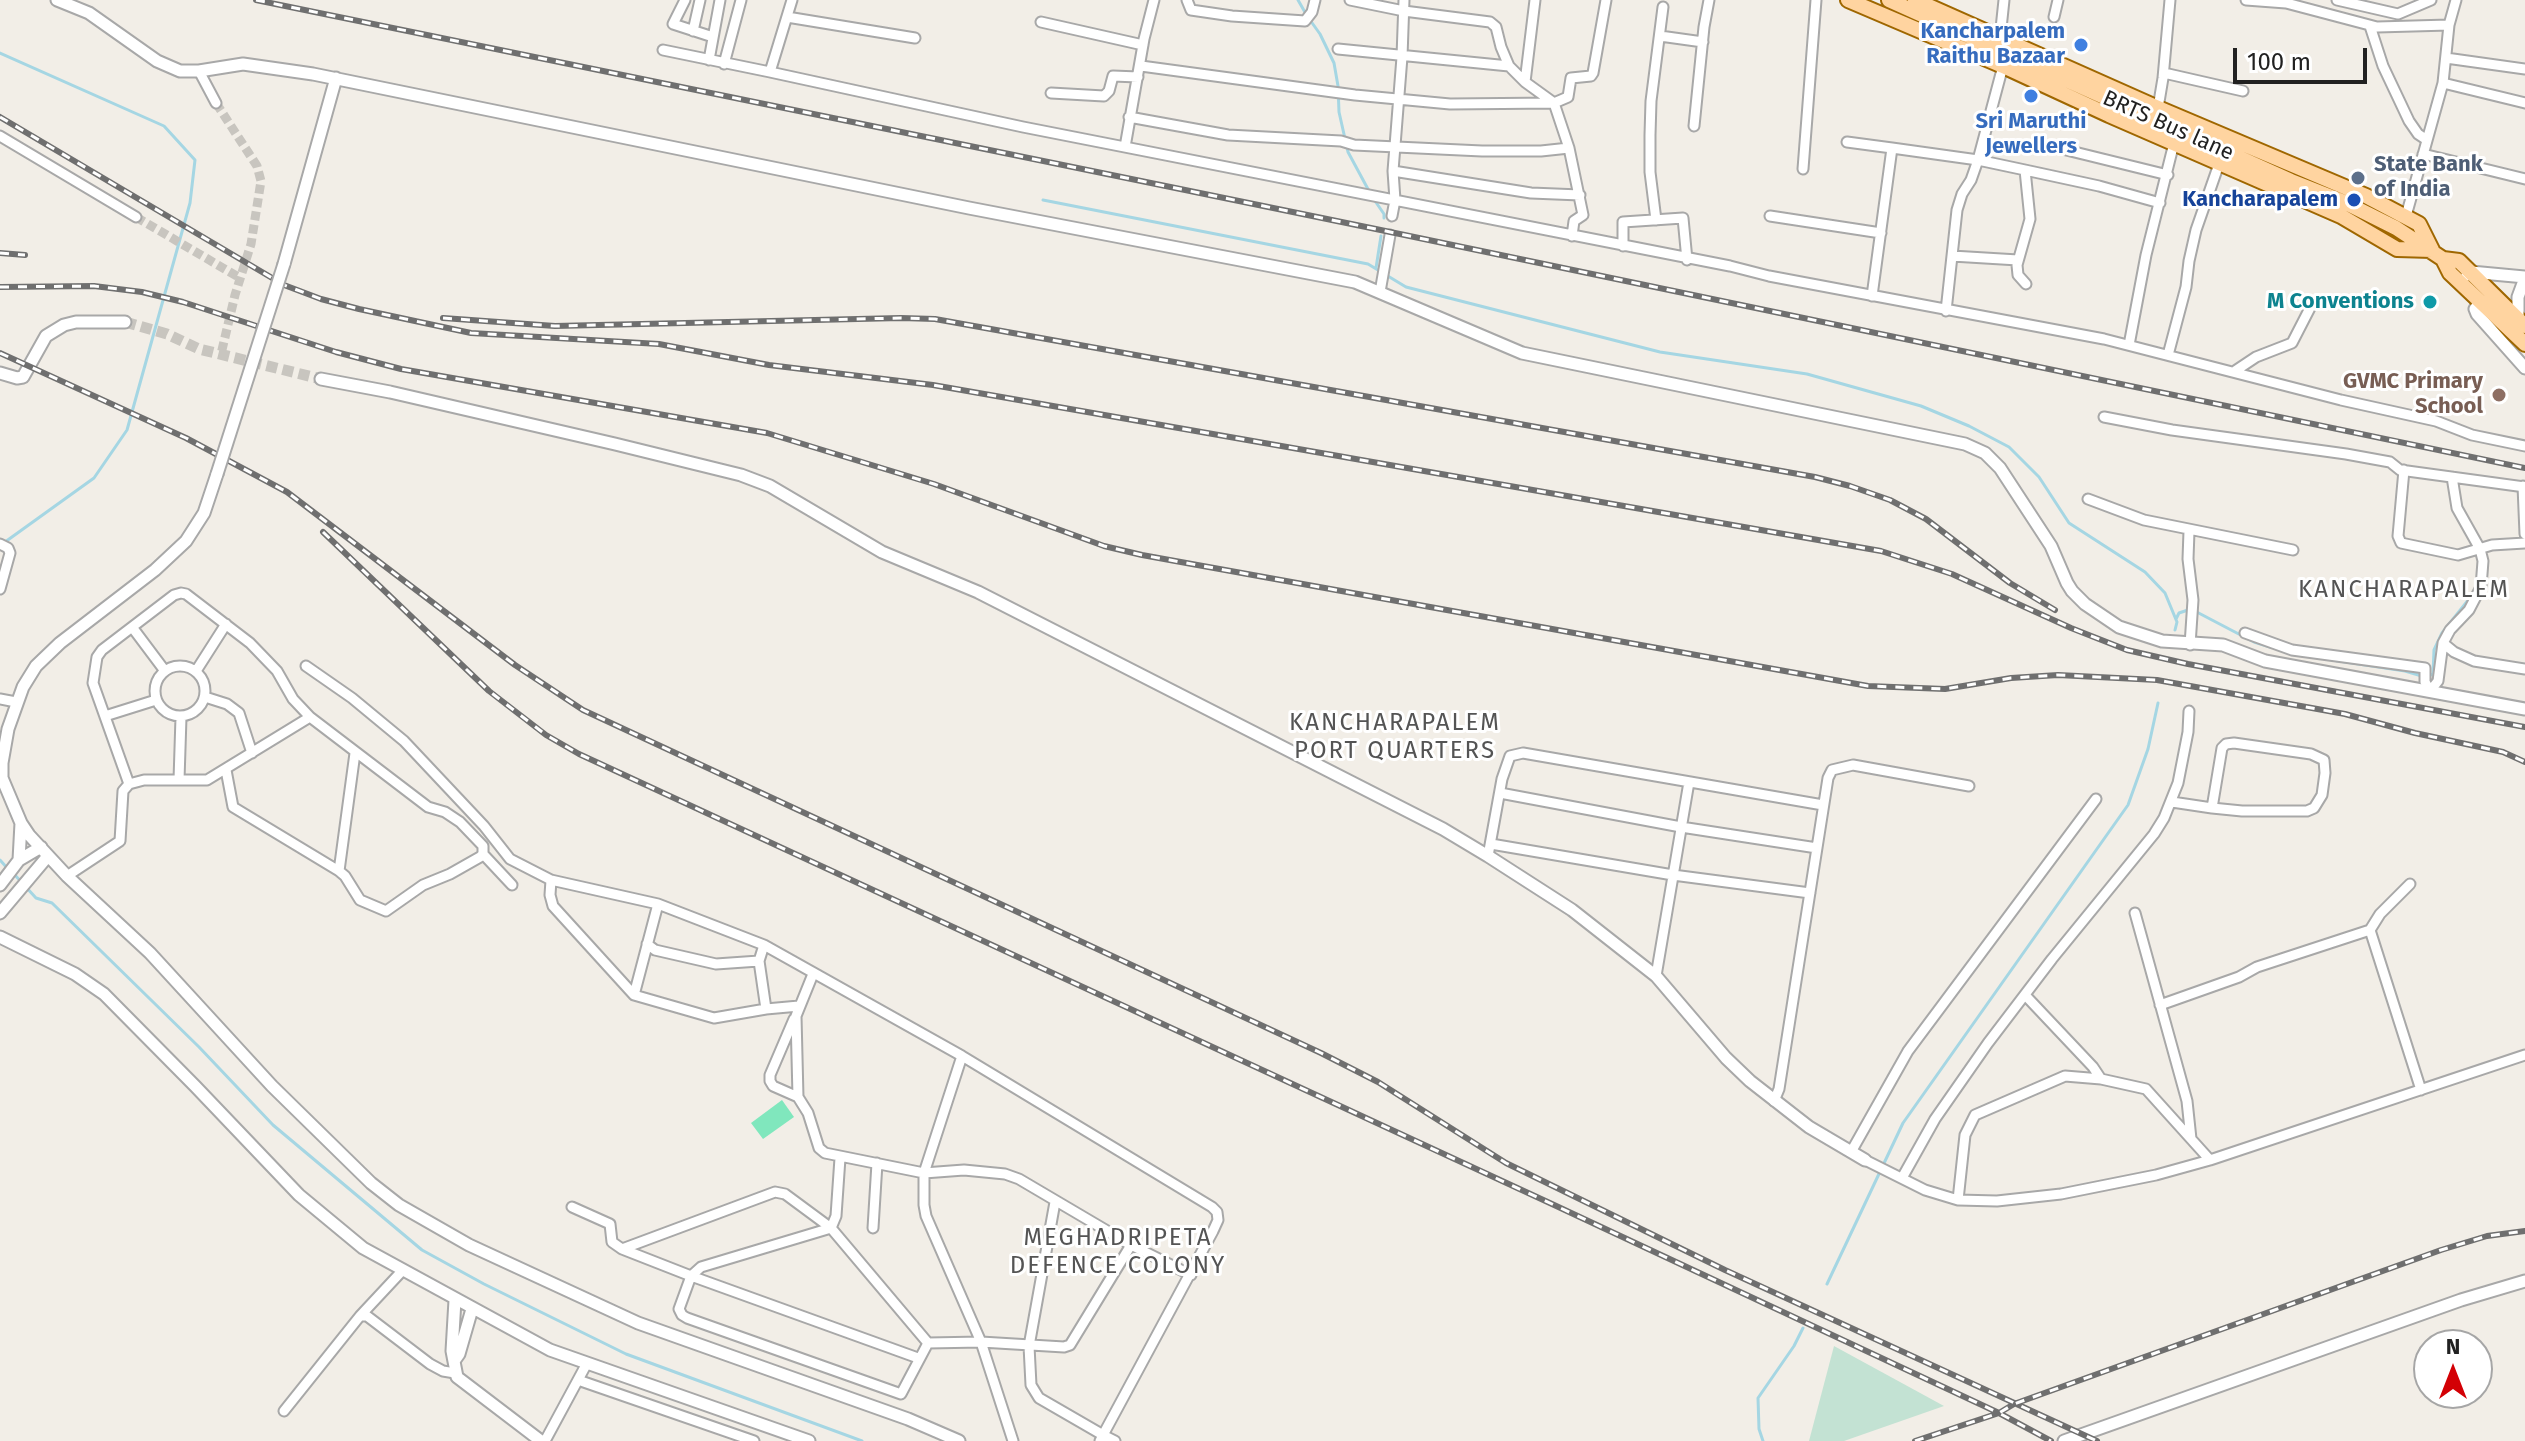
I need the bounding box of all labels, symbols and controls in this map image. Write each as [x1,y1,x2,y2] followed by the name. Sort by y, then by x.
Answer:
[1921,19,2065,70] place label: Kancharpalem Raithu Bazaar
[2237,32,2371,82] scale bar
[2072,36,2090,54] marker: Kancharpalem Raithu Bazaar
[2247,48,2311,76] text: 100 m
[2098,85,2238,167] street label: BRTS Bus lane
[2022,87,2040,105] marker: Sri Maruthi Jewellers
[1976,109,2086,160] place label: Sri Maruthi Jewellers
[2374,152,2483,204] place label: State Bank of India
[2349,169,2367,187] marker: State Bank of India
[2182,187,2338,213] place label: Kancharapalem
[2345,191,2363,209] marker: Kancharapalem
[2267,289,2414,315] place label: M Conventions
[2421,293,2439,311] marker: M Conventions
[2343,369,2483,420] place label: GVMC Primary School
[2490,386,2508,404] marker: GVMC Primary School
[2298,576,2510,604] district label: KANCHARAPALEM
[1289,709,1501,765] district label: KANCHARAPALEM PORT QUARTERS
[1010,1224,1226,1280] district label: MEGHADRIPETA DEFENCE COLONY
[2413,1329,2493,1409] north arrow
[2446,1333,2460,1360] text: N

